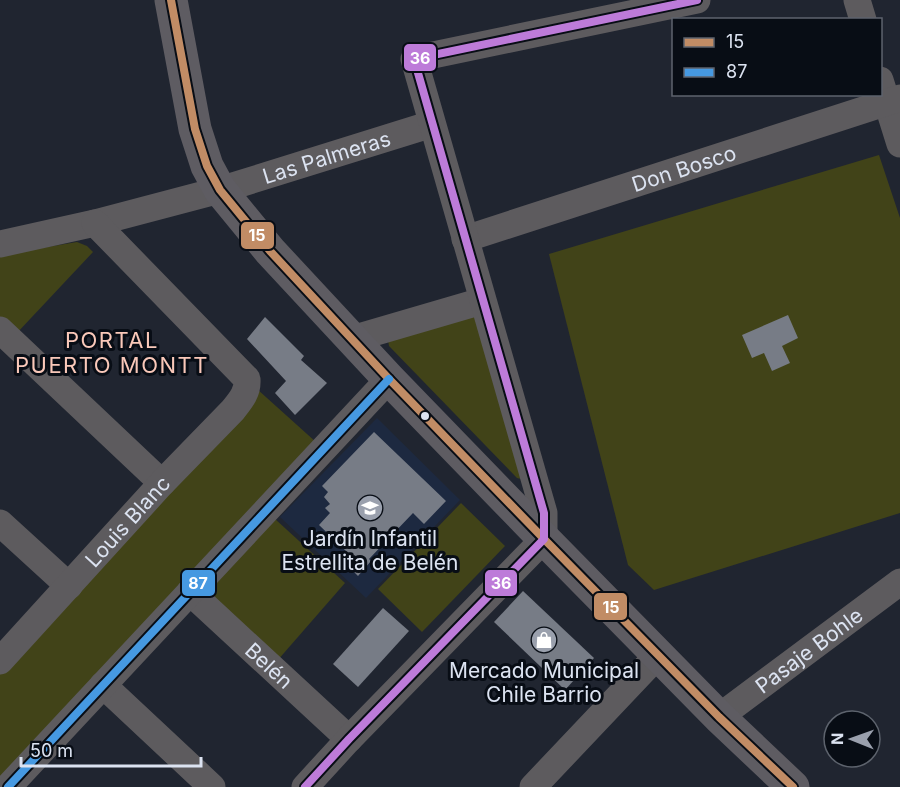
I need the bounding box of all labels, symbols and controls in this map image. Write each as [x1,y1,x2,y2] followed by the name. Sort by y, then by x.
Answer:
[672,18,882,96] legend
[726,31,744,52] text: 15
[403,43,437,72] line badge: 36
[410,48,430,68] text: 36
[726,61,747,82] text: 87
[259,125,393,188] street label: Las Palmeras
[629,140,739,197] street label: Don Bosco
[240,221,275,250] line badge: 15
[248,225,266,245] text: 15
[15,327,209,378] district label: PORTAL PUERTO MONTT
[419,410,431,422] unlabelled marker
[80,471,175,572] street label: Louis Blanc
[355,493,385,523] school or university icon: Jardín Infantil Estrellita de Belén
[281,526,459,575] place label: Jardín Infantil Estrellita de Belén
[181,569,216,597] line badge: 87
[484,569,518,597] line badge: 36
[188,573,208,593] text: 87
[491,573,511,593] text: 36
[593,592,628,621] line badge: 15
[602,597,620,617] text: 15
[750,602,867,698] street label: Pasaje Bohle
[529,625,559,655] shop icon: Mercado Municipal Chile Barrio
[240,637,298,693] street label: Belén
[449,658,639,707] place label: Mercado Municipal Chile Barrio
[822,709,882,769] north arrow
[21,730,201,768] scale bar
[827,732,847,745] text: N
[30,740,73,761] text: 50 m

